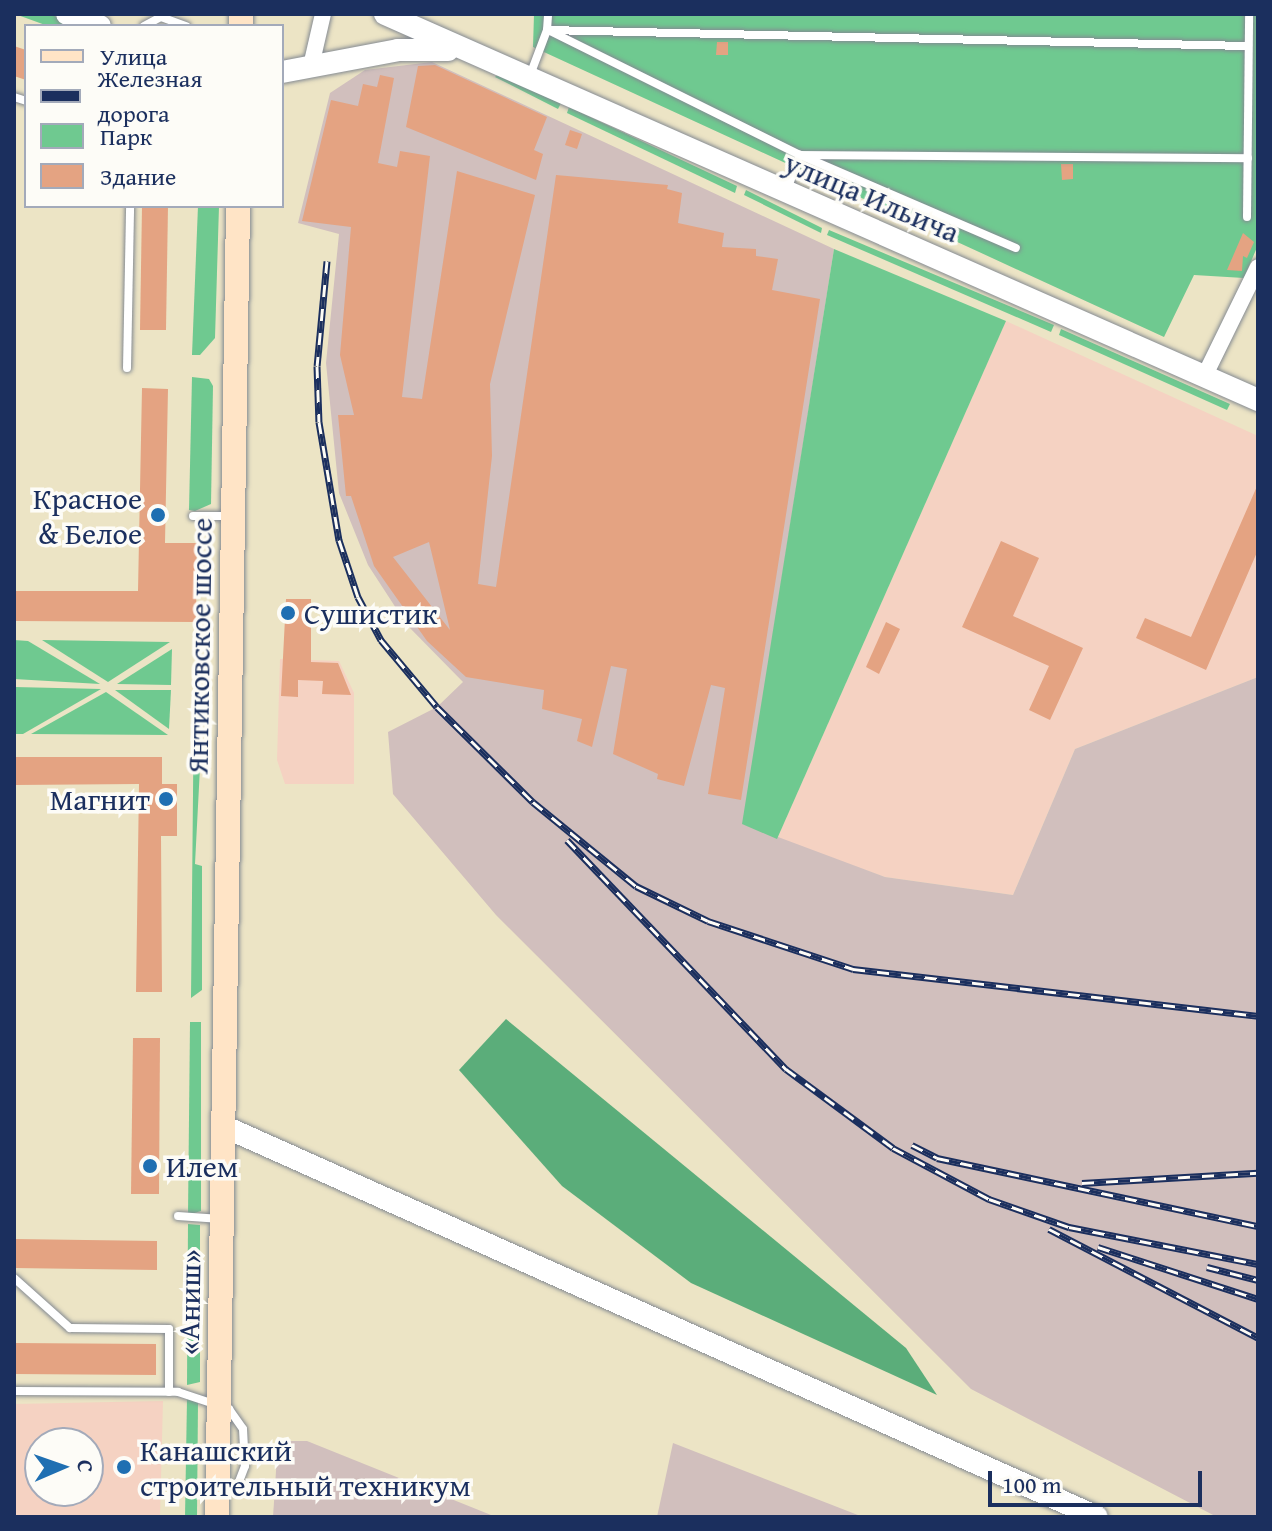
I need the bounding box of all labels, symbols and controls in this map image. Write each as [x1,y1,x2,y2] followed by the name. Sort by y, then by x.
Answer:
[24,24,284,208] legend
[100,39,167,74] text: Улица
[97,61,202,131] text: Железная дорога
[100,119,152,154] text: Парк
[779,144,965,250] street label: улица Ильича
[100,159,176,194] text: Здание
[33,480,142,550] place label: Красное & Белое
[149,506,167,524] marker: Красное & Белое
[179,517,219,775] street label: Янтиковское шоссе
[304,595,437,631] place label: Сушистик
[279,604,297,622] marker: Сушистик
[50,781,150,817] place label: Магнит
[157,790,175,808] marker: Магнит
[166,1148,238,1184] place label: Илем
[141,1157,159,1175] marker: Илем
[170,1249,208,1355] street label: «Аниш»
[24,1427,104,1507] north arrow
[140,1432,471,1502] place label: Канашский строительный техникум
[992,1455,1206,1505] scale bar
[115,1458,133,1476] marker: Канашский строительный техникум
[70,1459,102,1473] text: С
[1002,1467,1062,1502] text: 100 m

